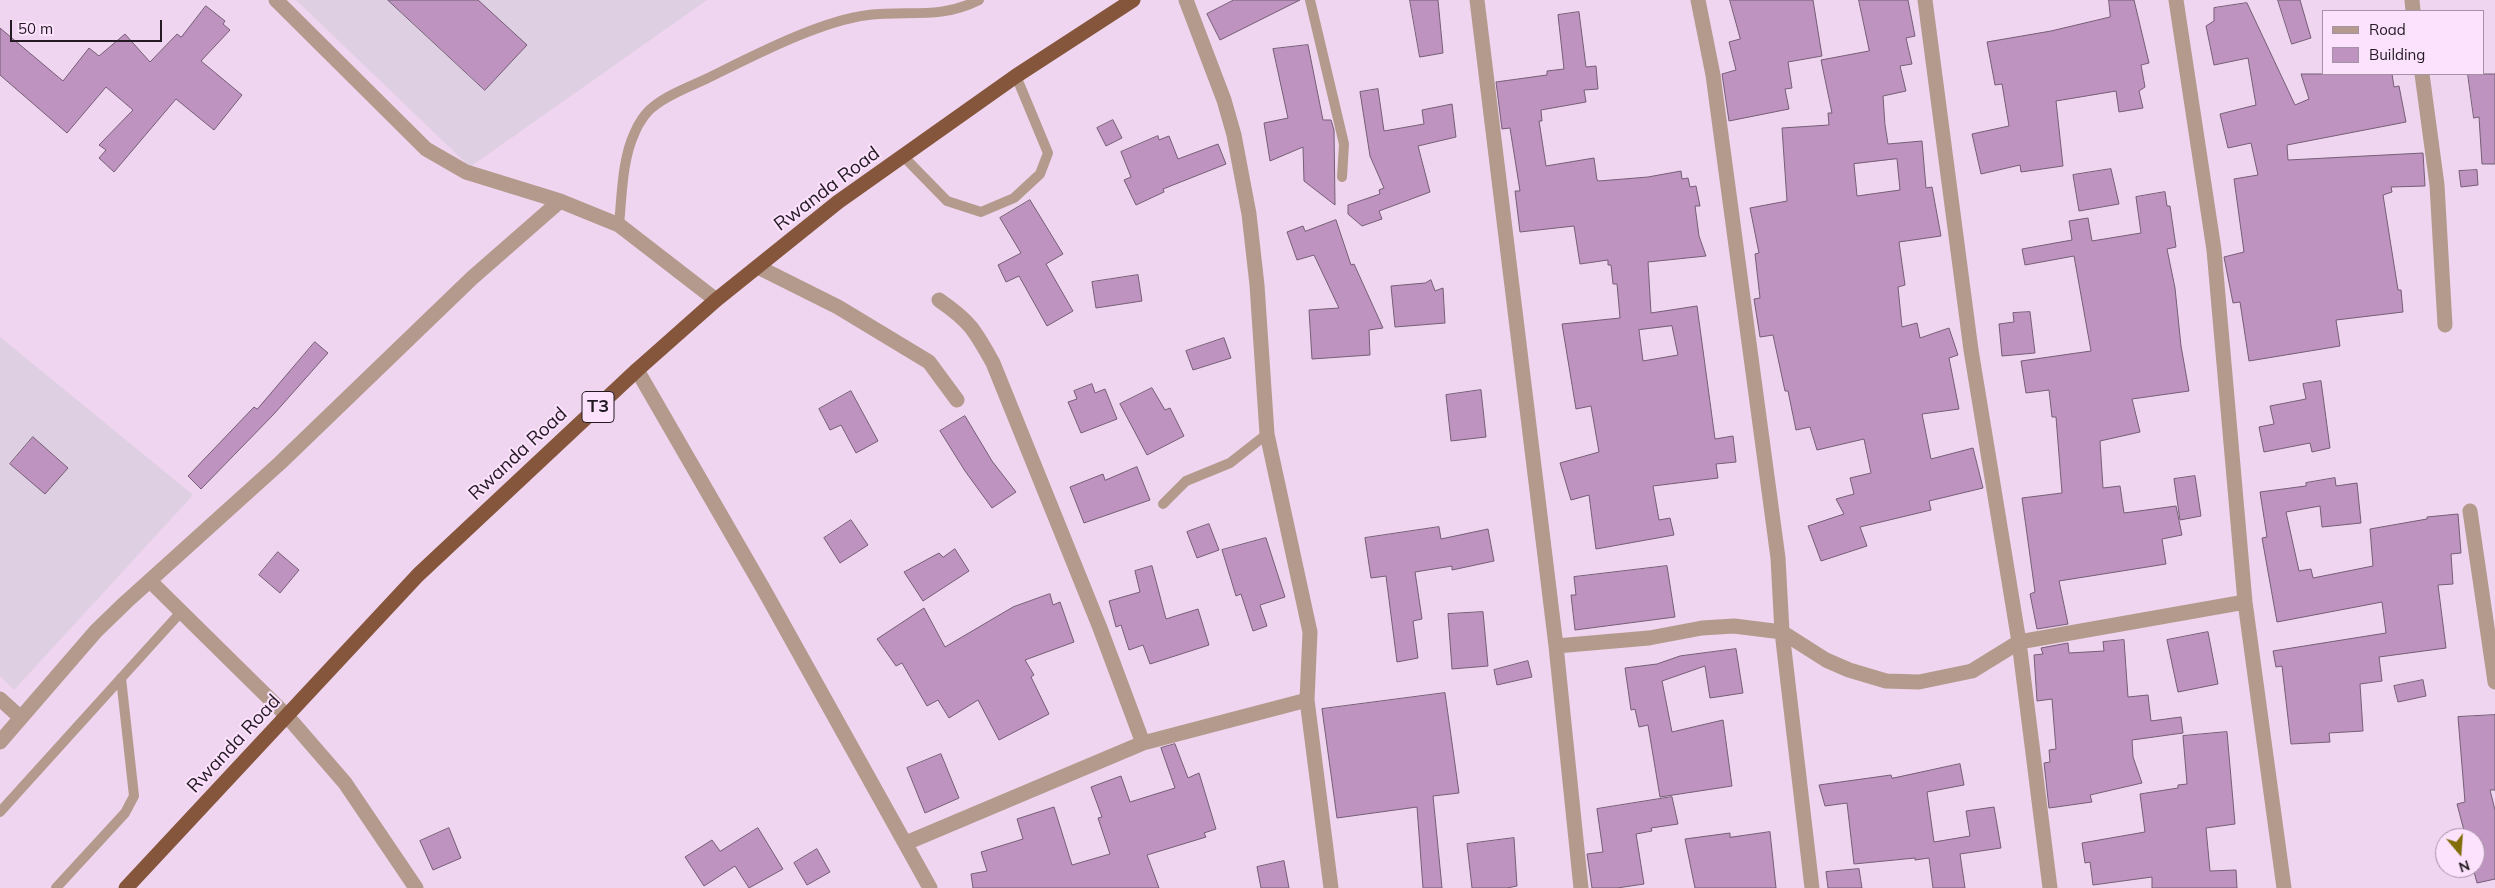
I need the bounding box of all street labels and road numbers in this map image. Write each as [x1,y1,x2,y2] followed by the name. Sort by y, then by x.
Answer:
[770,142,884,236] street label: Rwanda Road
[582,392,614,422] road number: T3
[464,403,572,505] street label: Rwanda Road
[183,690,285,798] street label: Rwanda Road

